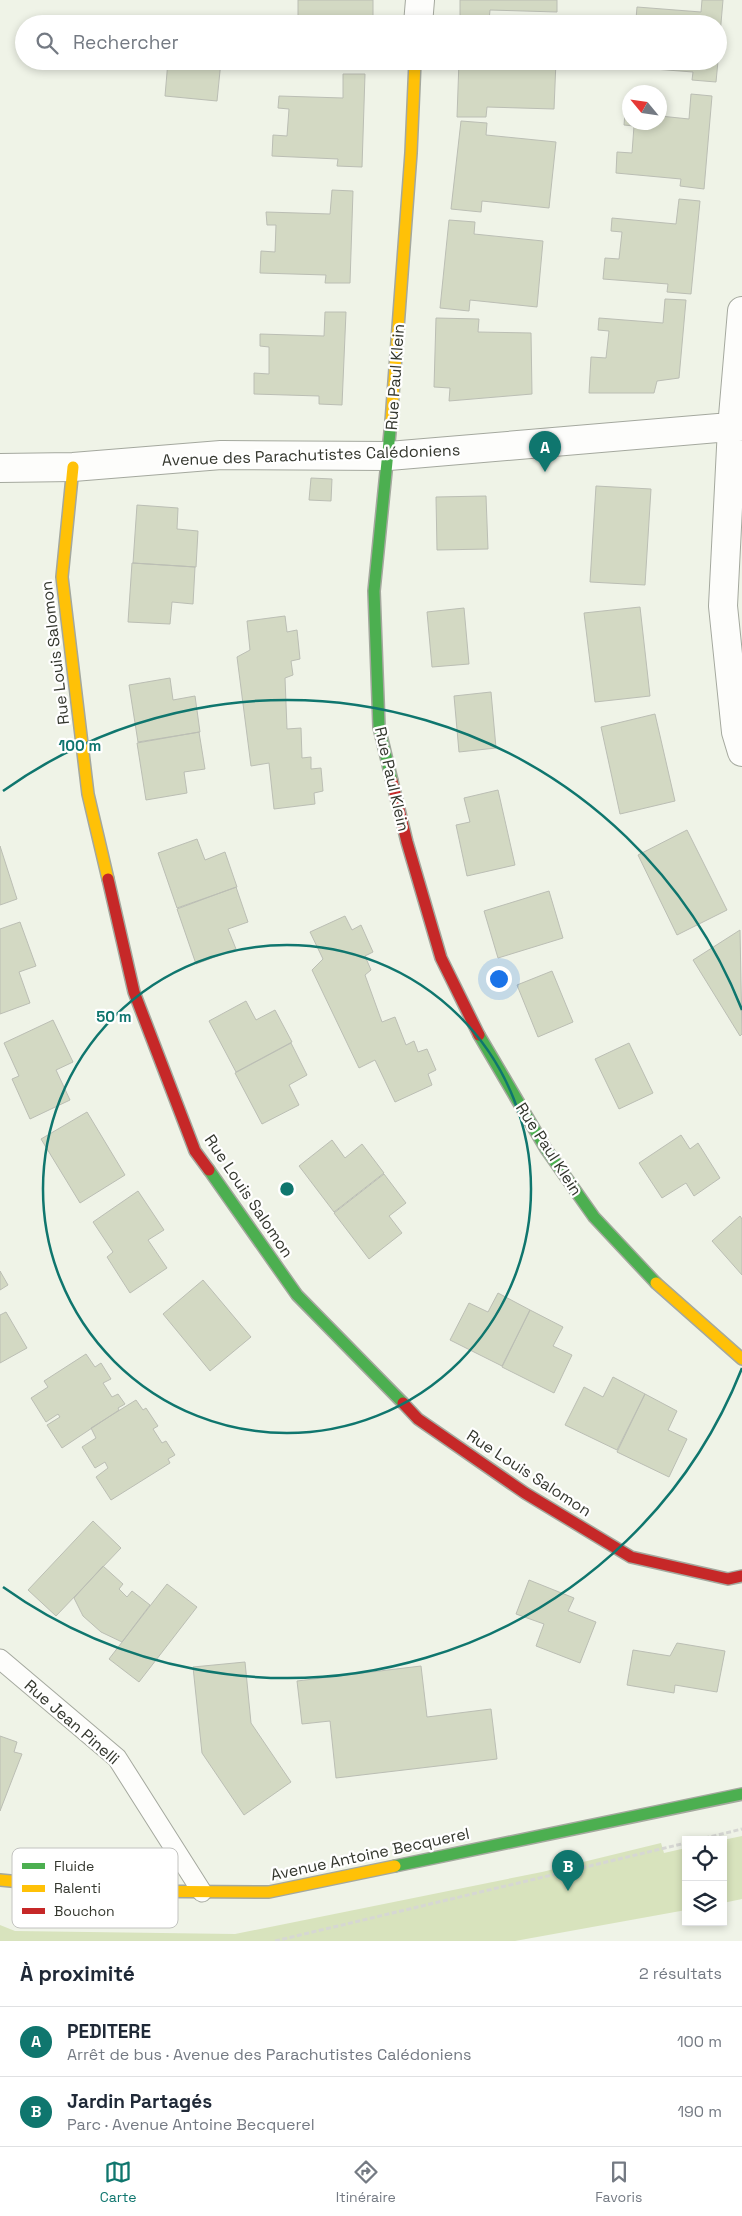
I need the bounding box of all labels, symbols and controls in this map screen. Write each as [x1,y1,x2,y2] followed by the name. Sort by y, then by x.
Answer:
[15,15,727,70] search box
[33,29,61,57] icon: search
[73,30,179,55] text: Rechercher
[622,85,667,130] north arrow
[381,323,409,431] street label: Rue Paul Klein
[529,431,561,472] pin: A
[161,439,461,471] street label: Avenue des Parachutistes Calédoniens
[36,580,74,726] street label: Rue Louis Salomon
[370,725,414,833] street label: Rue Paul Klein
[59,736,101,755] text: 100 m
[486,966,512,992] your location
[96,1007,132,1026] text: 50 m
[511,1099,587,1199] street label: Rue Paul Klein
[200,1130,298,1262] street label: Rue Louis Salomon
[278,1180,296,1198] centre of rings
[463,1425,595,1521] street label: Rue Louis Salomon
[20,1675,124,1769] street label: Rue Jean Pinelli
[269,1823,471,1885] street label: Avenue Antoine Becquerel
[682,1836,727,1926] map controls
[682,1836,727,1881] button: locate
[12,1848,178,1928] legend
[552,1850,584,1891] pin: B
[54,1857,94,1875] text: Fluide
[54,1879,101,1897] text: Ralenti
[682,1881,727,1926] button: layers
[54,1902,115,1920] text: Bouchon
[20,1960,135,1987] text: À proximité
[639,1963,722,1984] text: 2 résultats
[67,2019,151,2044] text: PEDITERE
[31,2031,41,2052] text: A
[677,2031,722,2052] text: 100 m
[67,2044,471,2065] text: Arrêt de bus · Avenue des Parachutistes Calédoniens
[67,2089,212,2114] text: Jardin Partagés
[31,2101,41,2122] text: B
[677,2101,722,2122] text: 190 m
[67,2114,315,2135] text: Parc · Avenue Antoine Becquerel
[100,2158,136,2206] tab: Carte
[336,2158,396,2206] tab: Itinéraire
[595,2158,642,2206] tab: Favoris

